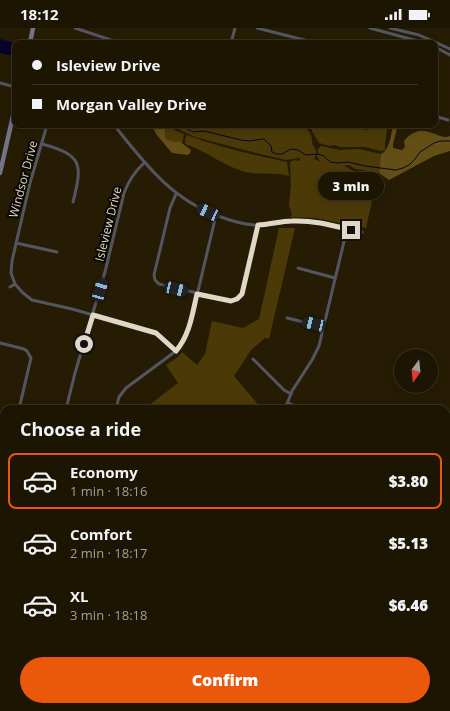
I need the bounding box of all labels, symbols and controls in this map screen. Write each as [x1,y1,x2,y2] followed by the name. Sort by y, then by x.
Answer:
[20,4,59,24] text: 18:12
[56,55,160,75] text: Isleview Drive
[56,94,207,114] text: Morgan Valley Drive
[5,138,42,219] street label: Windsor Drive
[318,172,384,200] callout: 3 min
[333,177,369,195] text: 3 min
[91,185,126,263] street label: Isleview Drive
[195,201,221,223] car
[342,221,360,239] route end
[91,277,109,303] car
[163,280,189,298] car
[301,315,327,333] car
[75,335,93,353] route start
[394,349,438,393] north arrow
[394,349,438,393] map controls
[20,417,141,441] text: Choose a ride
[70,462,138,482] text: Economy
[22,463,58,499] icon: car
[389,471,428,491] text: $3.80
[70,482,147,500] text: 1 min · 18:16
[70,524,132,544] text: Comfort
[22,525,58,561] icon: car
[389,533,428,553] text: $5.13
[70,544,147,562] text: 2 min · 18:17
[70,586,88,606] text: XL
[22,587,58,623] icon: car
[389,595,428,615] text: $6.46
[70,606,147,624] text: 3 min · 18:18
[20,657,430,703] button: Confirm

